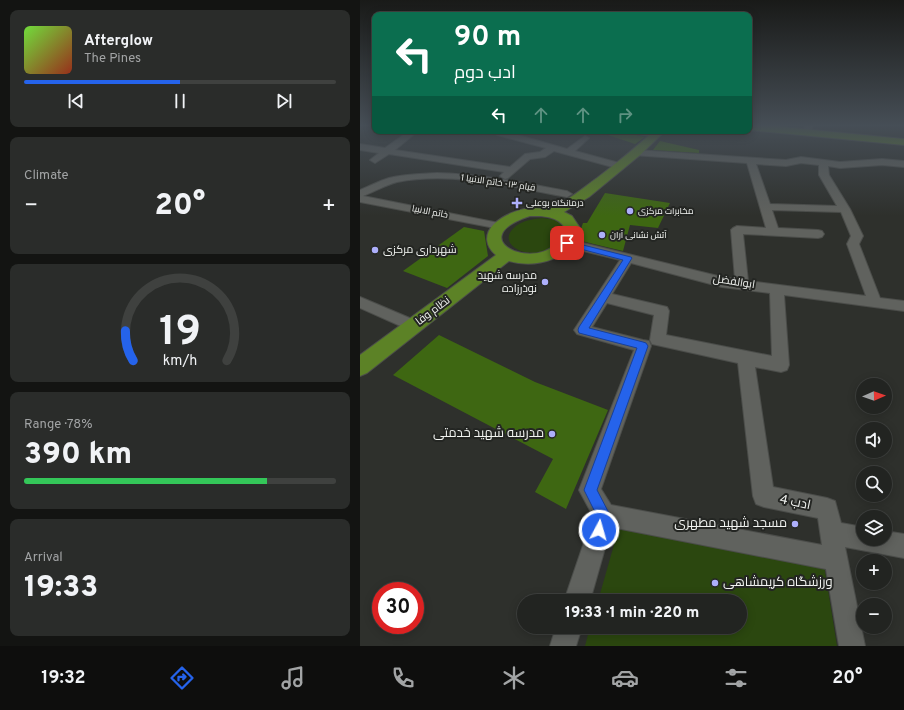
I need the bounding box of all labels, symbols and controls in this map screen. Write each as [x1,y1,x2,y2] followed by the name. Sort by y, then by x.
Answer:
[454,20,521,56] text: 90 m
[388,28,440,80] icon: left
[84,32,153,51] text: Afterglow
[84,51,141,67] text: The Pines
[454,62,516,85] text: ادب دوم
[65,90,87,112] icon: previous
[169,90,191,112] icon: pause
[273,90,295,112] icon: next
[488,104,510,126] icon: left
[530,104,552,126] icon: ahead
[572,104,594,126] icon: ahead
[614,104,636,126] icon: right
[24,168,69,184] text: Climate
[460,172,536,194] street label: قیام ۱۳- خاتم الانبیا 1
[155,188,205,225] text: 20°
[24,193,38,220] text: −
[322,193,336,220] text: +
[511,197,523,209] marker: درمانگاه بوعلی
[526,198,584,209] place label: درمانگاه بوعلی
[411,203,449,221] street label: خاتم الانبیا
[625,206,635,216] marker: مخابرات مرکزی
[638,206,694,217] place label: مخابرات مرکزی
[550,226,584,260] pin
[597,230,607,240] marker: آتش نشانی آران
[610,230,667,241] place label: آتش نشانی آران
[556,232,578,254] icon: arrive
[383,243,457,257] place label: شهرداری مرکزی
[370,245,380,255] marker: شهرداری مرکزی
[478,269,537,296] place label: مدرسه شهید نوذرزاده
[712,272,756,292] street label: ابوالفضل
[540,277,550,287] marker: مدرسه شهید نوذرزاده
[413,293,453,329] street label: نظام وفا
[159,307,201,360] text: 19
[163,352,197,370] text: km/h
[856,378,892,414] north arrow
[856,378,892,634] map controls
[24,417,93,433] text: Range · 78%
[856,422,892,458] button: sound
[433,426,544,442] place label: مدرسه شهید خدمتی
[547,429,557,439] marker: مدرسه شهید خدمتی
[24,437,132,474] text: 390 km
[856,466,892,502] button: search
[778,492,812,514] street label: ادب 4
[578,509,620,551] position arrow
[856,510,892,546] button: layers
[674,516,787,532] place label: مسجد شهید مطهری
[790,519,800,529] marker: مسجد شهید مطهری
[24,550,63,566] text: Arrival
[856,554,892,590] button: +
[24,570,98,607] text: 19:33
[723,575,833,591] place label: ورزشگاه کریمشاهی
[710,578,720,588] marker: ورزشگاه کریمشاهی
[372,582,424,634] speed limit sign: 30
[856,598,892,634] button: −
[565,604,699,623] text: 19:33 · 1 min · 220 m
[168,664,196,692] icon: directions
[279,664,307,692] icon: music
[389,664,417,692] icon: phone
[500,664,528,692] icon: climate
[611,664,639,692] icon: car
[722,664,750,692] icon: filters
[41,667,85,690] text: 19:32
[832,667,863,690] text: 20°

